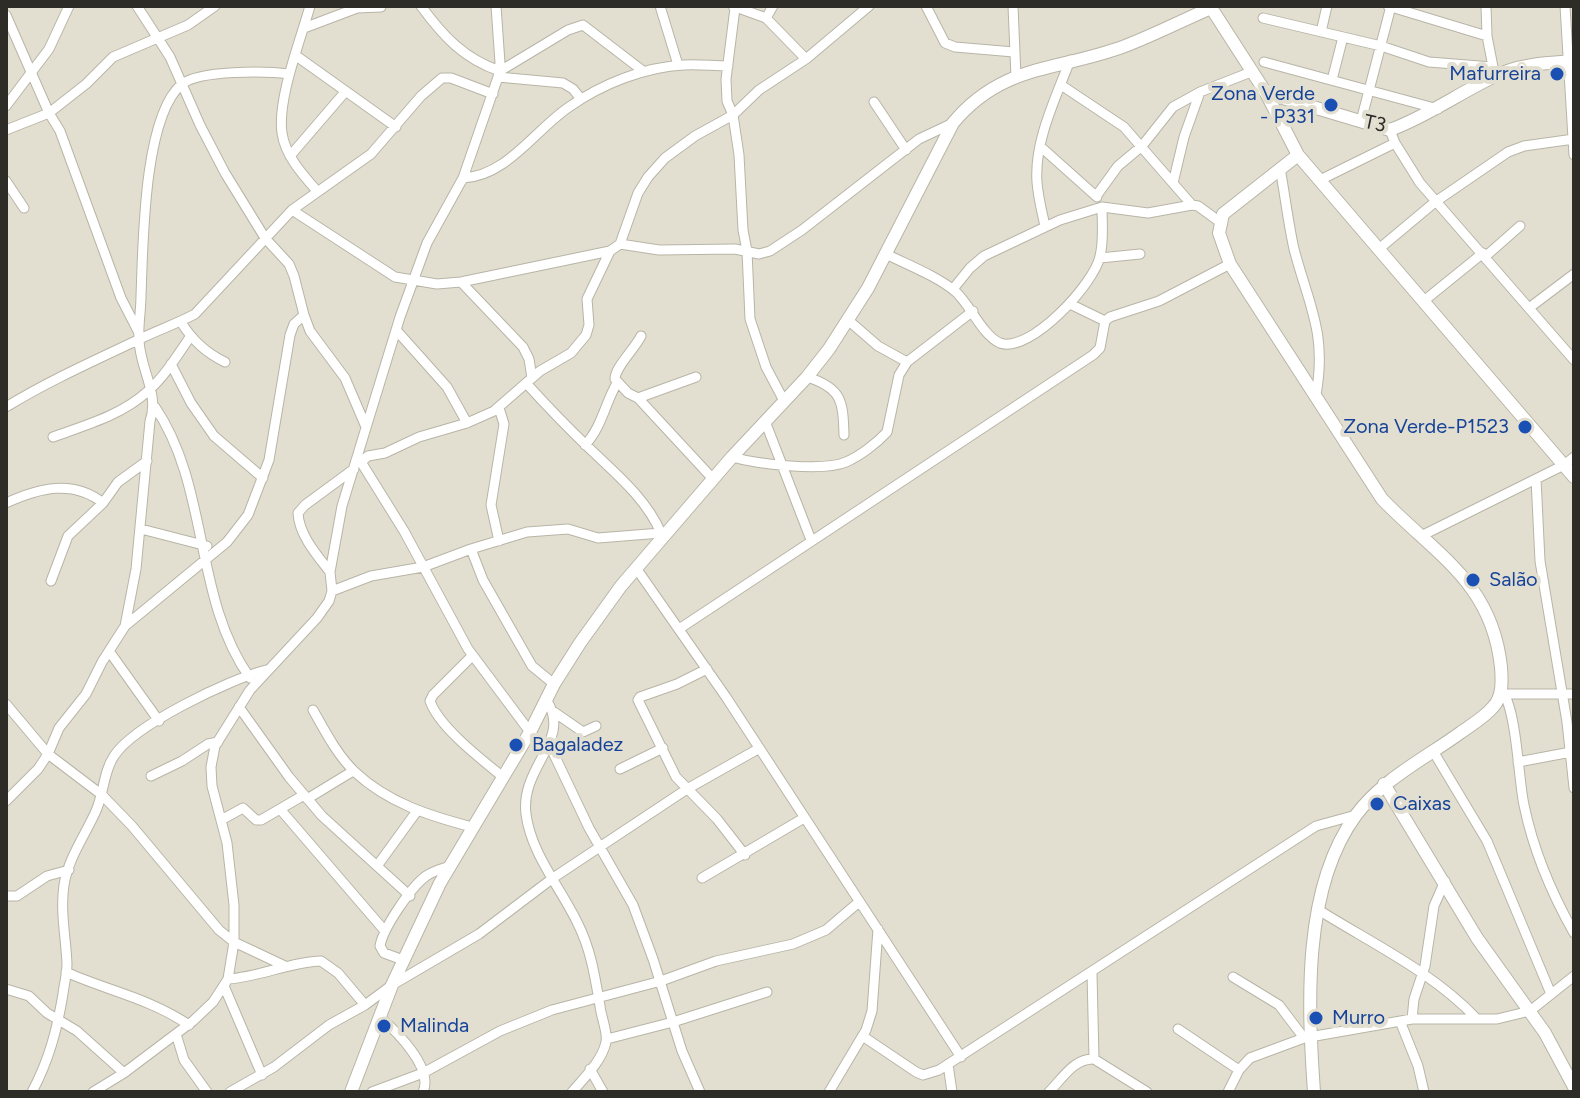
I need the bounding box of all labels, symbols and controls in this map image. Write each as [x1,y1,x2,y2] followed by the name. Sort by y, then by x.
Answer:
[1449,62,1541,86] place label: Mafurreira
[1548,65,1566,83] marker: Mafurreira
[1211,82,1315,129] place label: Zona Verde - P331
[1322,96,1340,114] marker: Zona Verde - P331
[1362,110,1388,138] street label: T3
[1343,415,1509,439] place label: Zona Verde-P1523
[1516,418,1534,436] marker: Zona Verde-P1523
[1489,568,1538,592] place label: Salão
[1464,571,1482,589] marker: Salão
[532,733,623,757] place label: Bagaladez
[507,736,525,754] marker: Bagaladez
[1393,792,1451,816] place label: Caixas
[1368,795,1386,813] marker: Caixas
[1332,1006,1385,1030] place label: Murro
[1307,1009,1325,1027] marker: Murro
[400,1014,469,1038] place label: Malinda
[375,1017,393,1035] marker: Malinda

